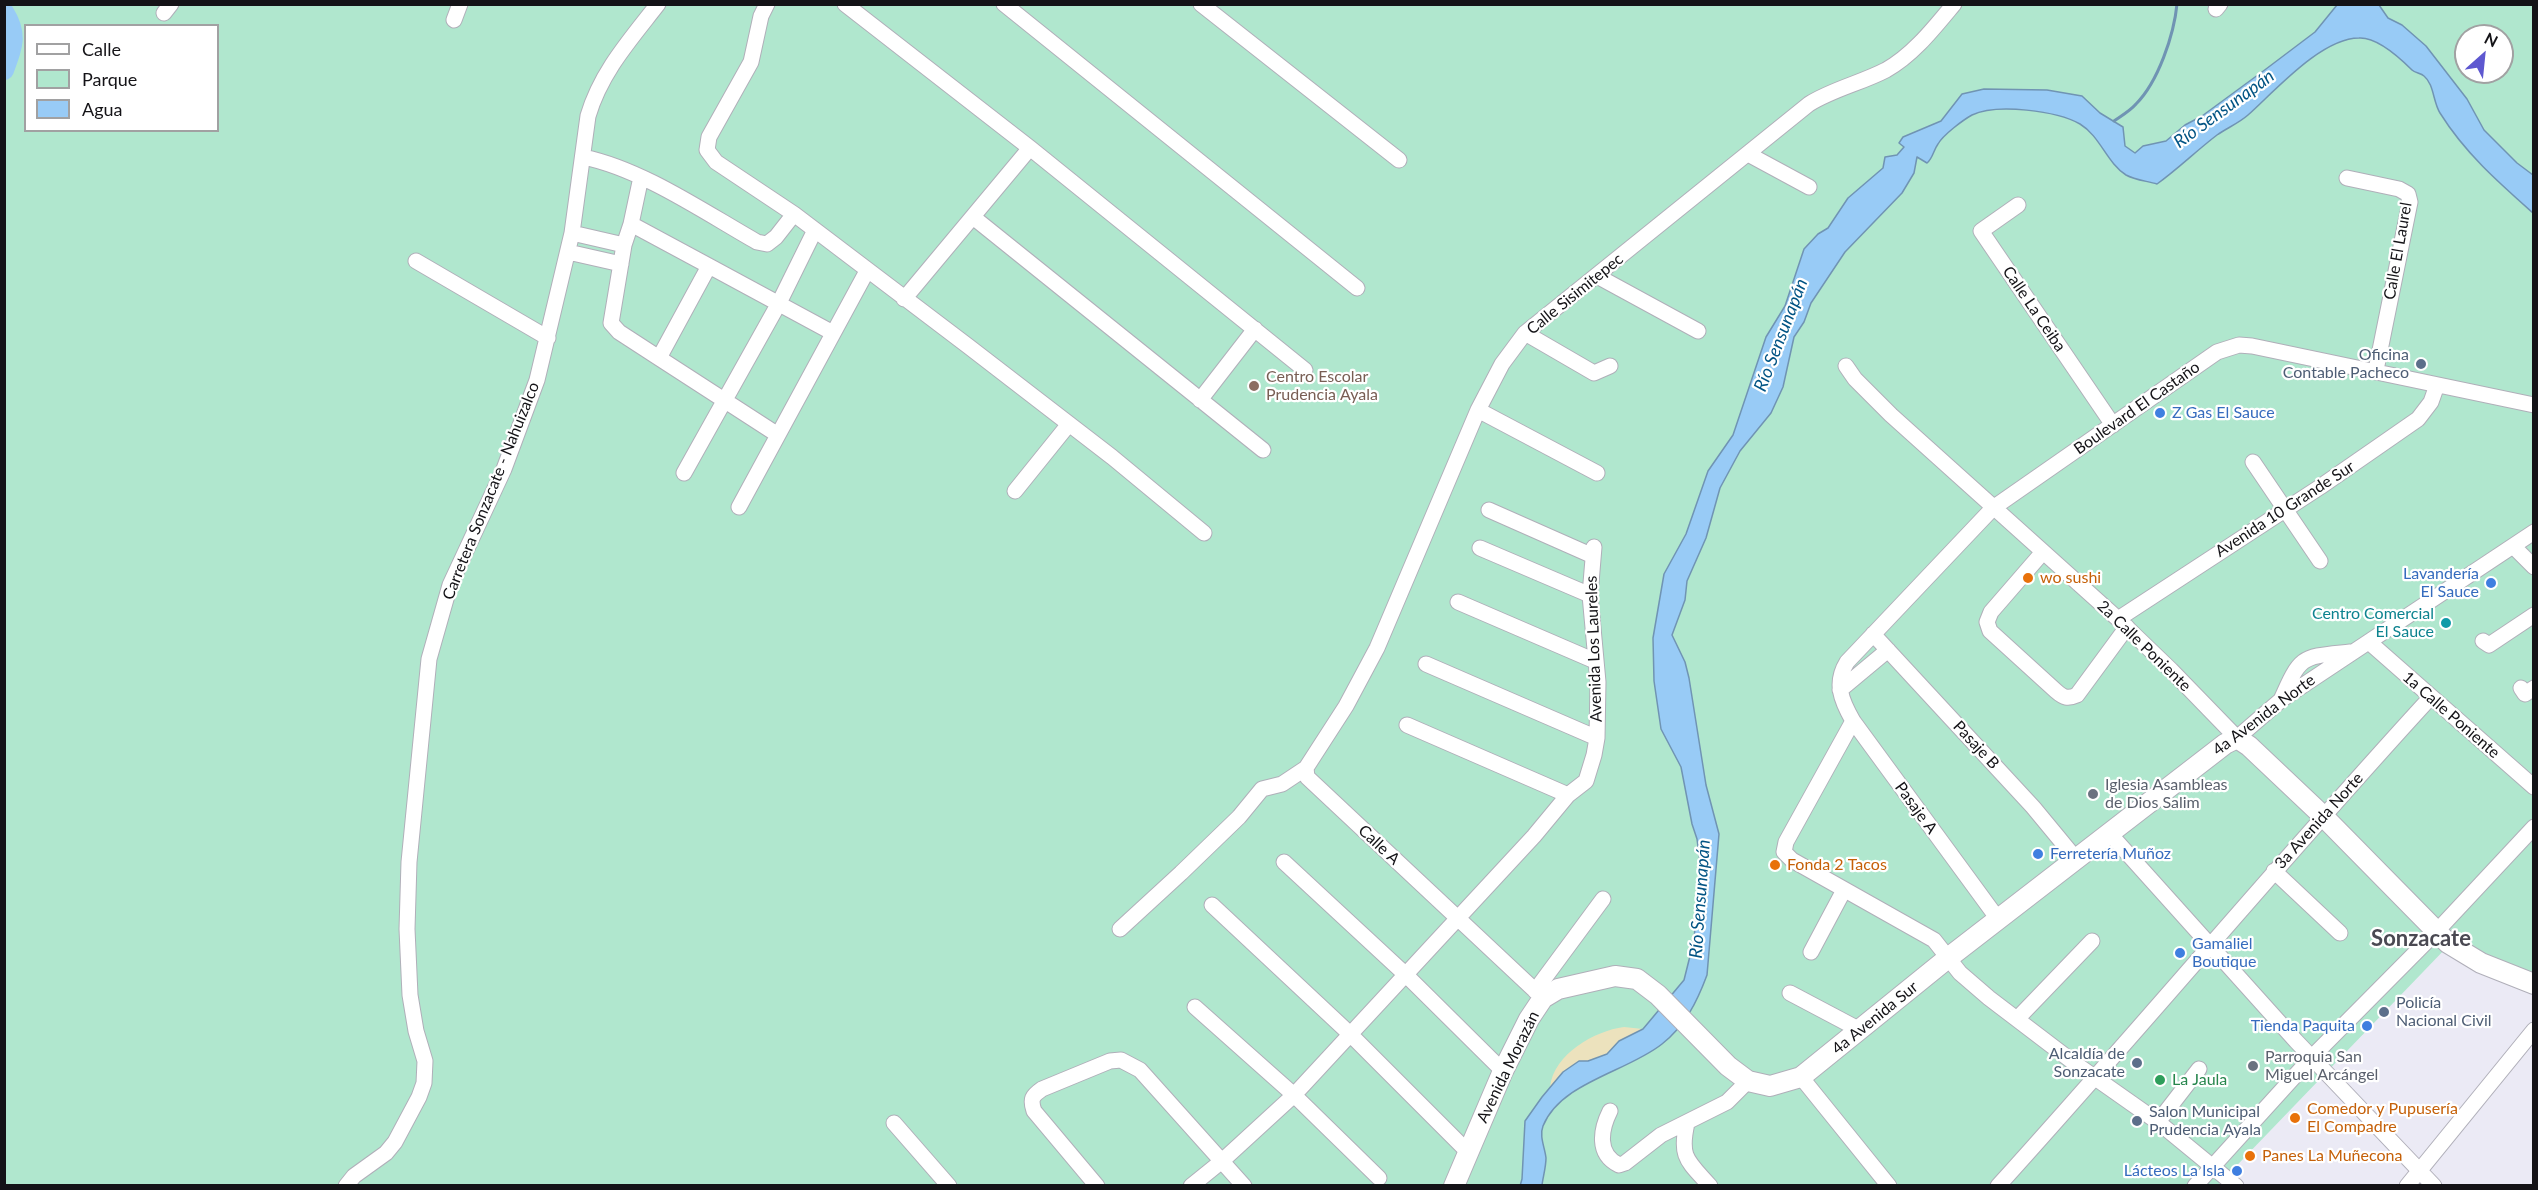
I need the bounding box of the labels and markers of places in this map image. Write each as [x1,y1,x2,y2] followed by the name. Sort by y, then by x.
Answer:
[2283,345,2409,383] place label: Oficina Contable Pacheco
[2414,357,2428,371] marker: Oficina Contable Pacheco
[1266,367,1378,405] place label: Centro Escolar Prudencia Ayala
[1247,379,1261,393] marker: Centro Escolar Prudencia Ayala
[2172,403,2275,423] place label: Z Gas El Sauce
[2153,406,2167,420] marker: Z Gas El Sauce
[2403,564,2479,602] place label: Lavandería El Sauce
[2040,568,2101,588] place label: wo sushi
[2021,571,2035,585] marker: wo sushi
[2484,576,2498,590] marker: Lavandería El Sauce
[2312,604,2434,642] place label: Centro Comercial El Sauce
[2439,616,2453,630] marker: Centro Comercial El Sauce
[2105,775,2228,813] place label: Iglesia Asambleas de Dios Salim
[2086,787,2100,801] marker: Iglesia Asambleas de Dios Salim
[2050,844,2171,864] place label: Ferretería Muñoz
[2031,847,2045,861] marker: Ferretería Muñoz
[1787,855,1887,875] place label: Fonda 2 Tacos
[1768,858,1782,872] marker: Fonda 2 Tacos
[2192,934,2256,972] place label: Gamaliel Boutique
[2173,946,2187,960] marker: Gamaliel Boutique
[2396,993,2492,1031] place label: Policía Nacional Civil
[2377,1005,2391,1019] marker: Policía Nacional Civil
[2251,1016,2355,1036] place label: Tienda Paquita
[2360,1019,2374,1033] marker: Tienda Paquita
[2049,1044,2125,1082] place label: Alcaldía de Sonzacate
[2265,1047,2378,1085] place label: Parroquia San Miguel Arcángel
[2130,1056,2144,1070] marker: Alcaldía de Sonzacate
[2246,1059,2260,1073] marker: Parroquia San Miguel Arcángel
[2172,1070,2227,1090] place label: La Jaula
[2153,1073,2167,1087] marker: La Jaula
[2307,1099,2458,1137] place label: Comedor y Pupusería El Compadre
[2149,1102,2261,1140] place label: Salon Municipal Prudencia Ayala
[2288,1111,2302,1125] marker: Comedor y Pupusería El Compadre
[2130,1114,2144,1128] marker: Salon Municipal Prudencia Ayala
[2262,1146,2402,1166] place label: Panes La Muñecona
[2243,1149,2257,1163] marker: Panes La Muñecona
[2124,1161,2225,1181] place label: Lácteos La Isla
[2230,1164,2244,1178] marker: Lácteos La Isla

